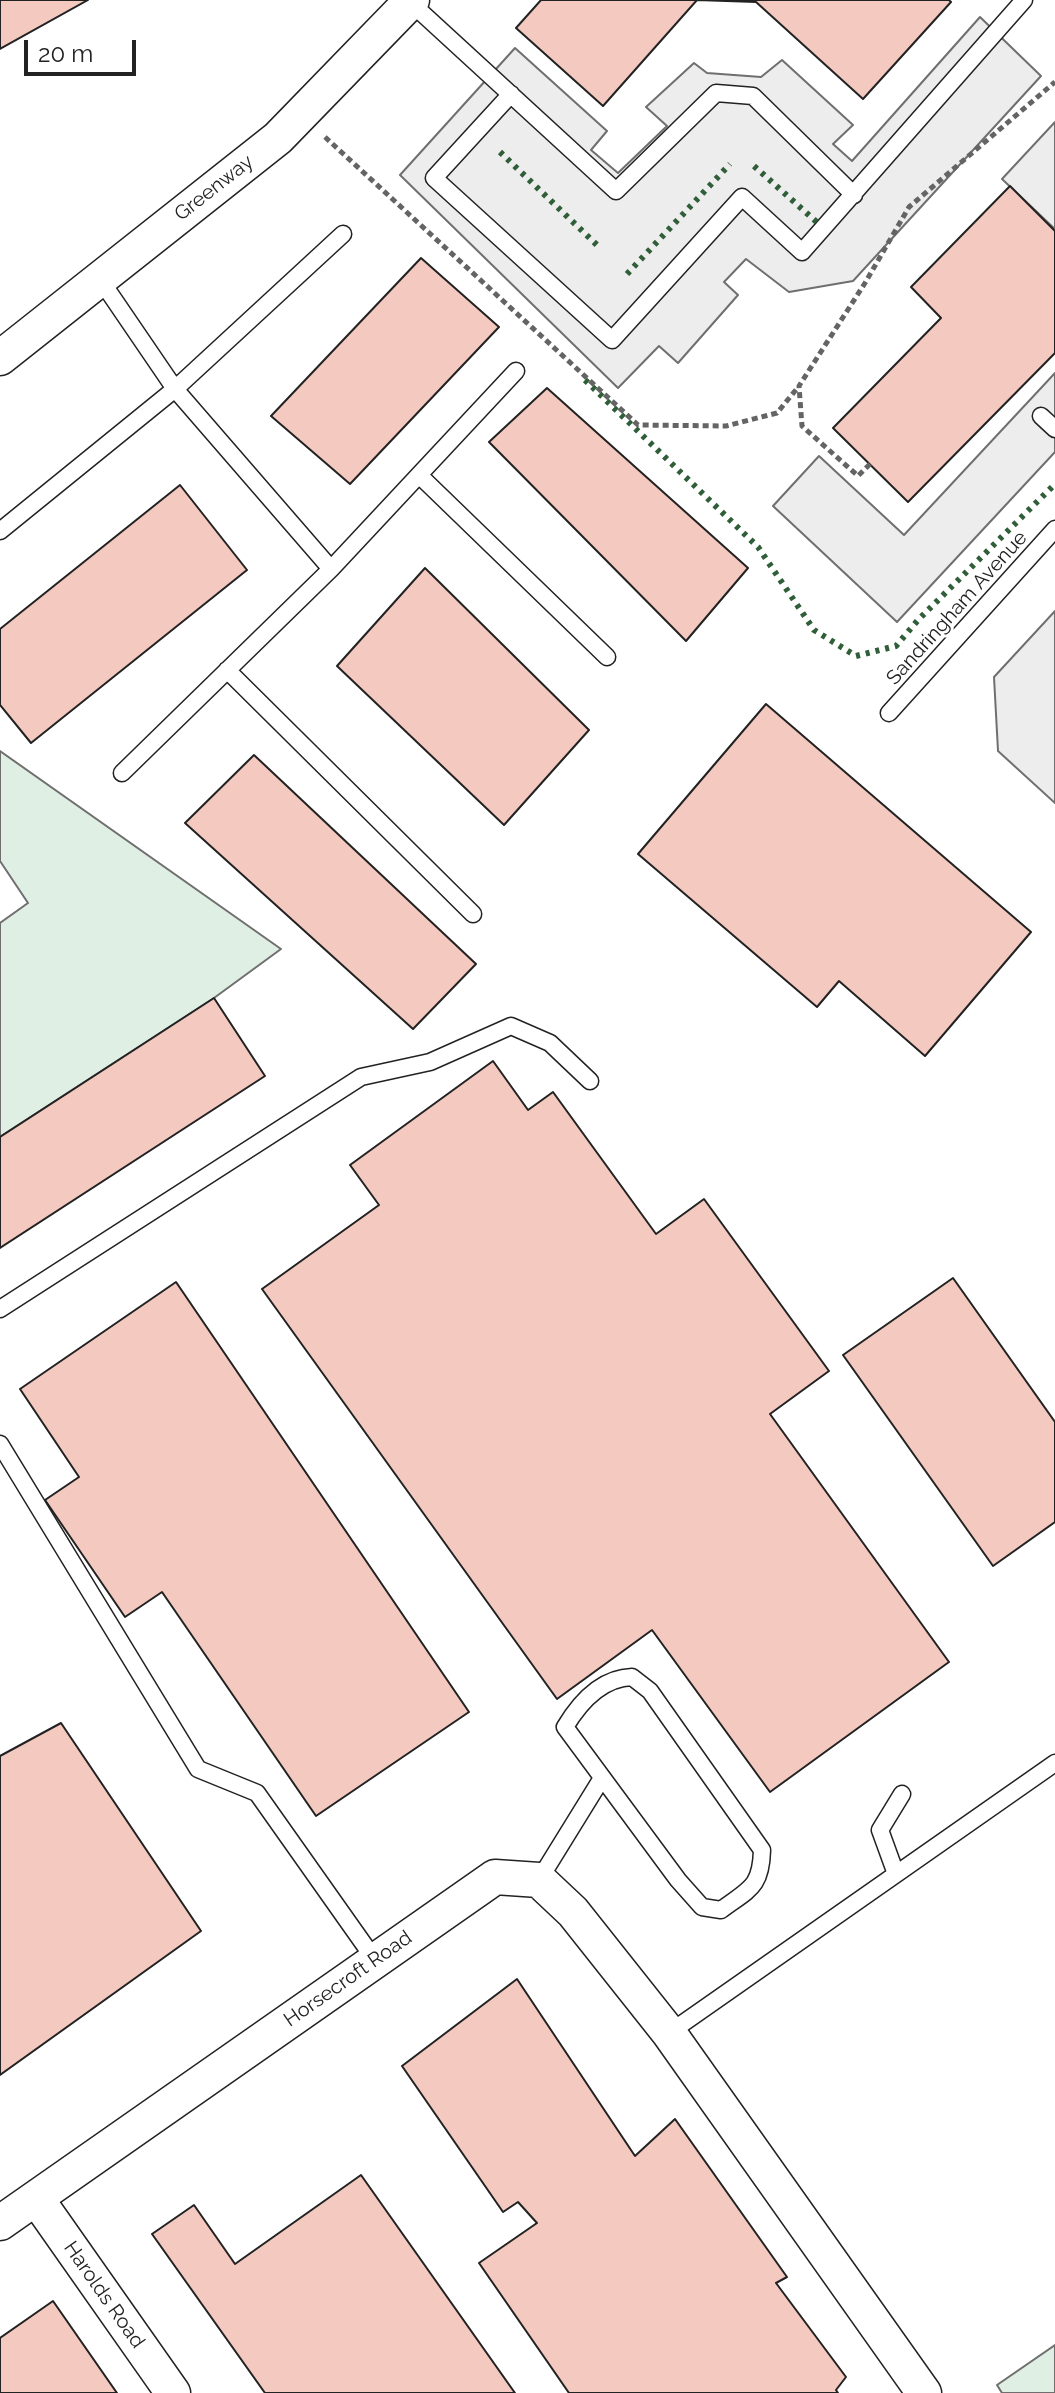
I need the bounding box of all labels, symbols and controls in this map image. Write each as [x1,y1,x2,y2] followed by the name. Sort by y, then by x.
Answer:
[28,24,140,74] scale bar
[38,39,93,68] text: 20 m
[170,150,258,226] street label: Greenway
[882,526,1032,690] street label: Sandringham Avenue
[279,1926,417,2032] street label: Horsecroft Road
[58,2237,150,2353] street label: Harolds Road

